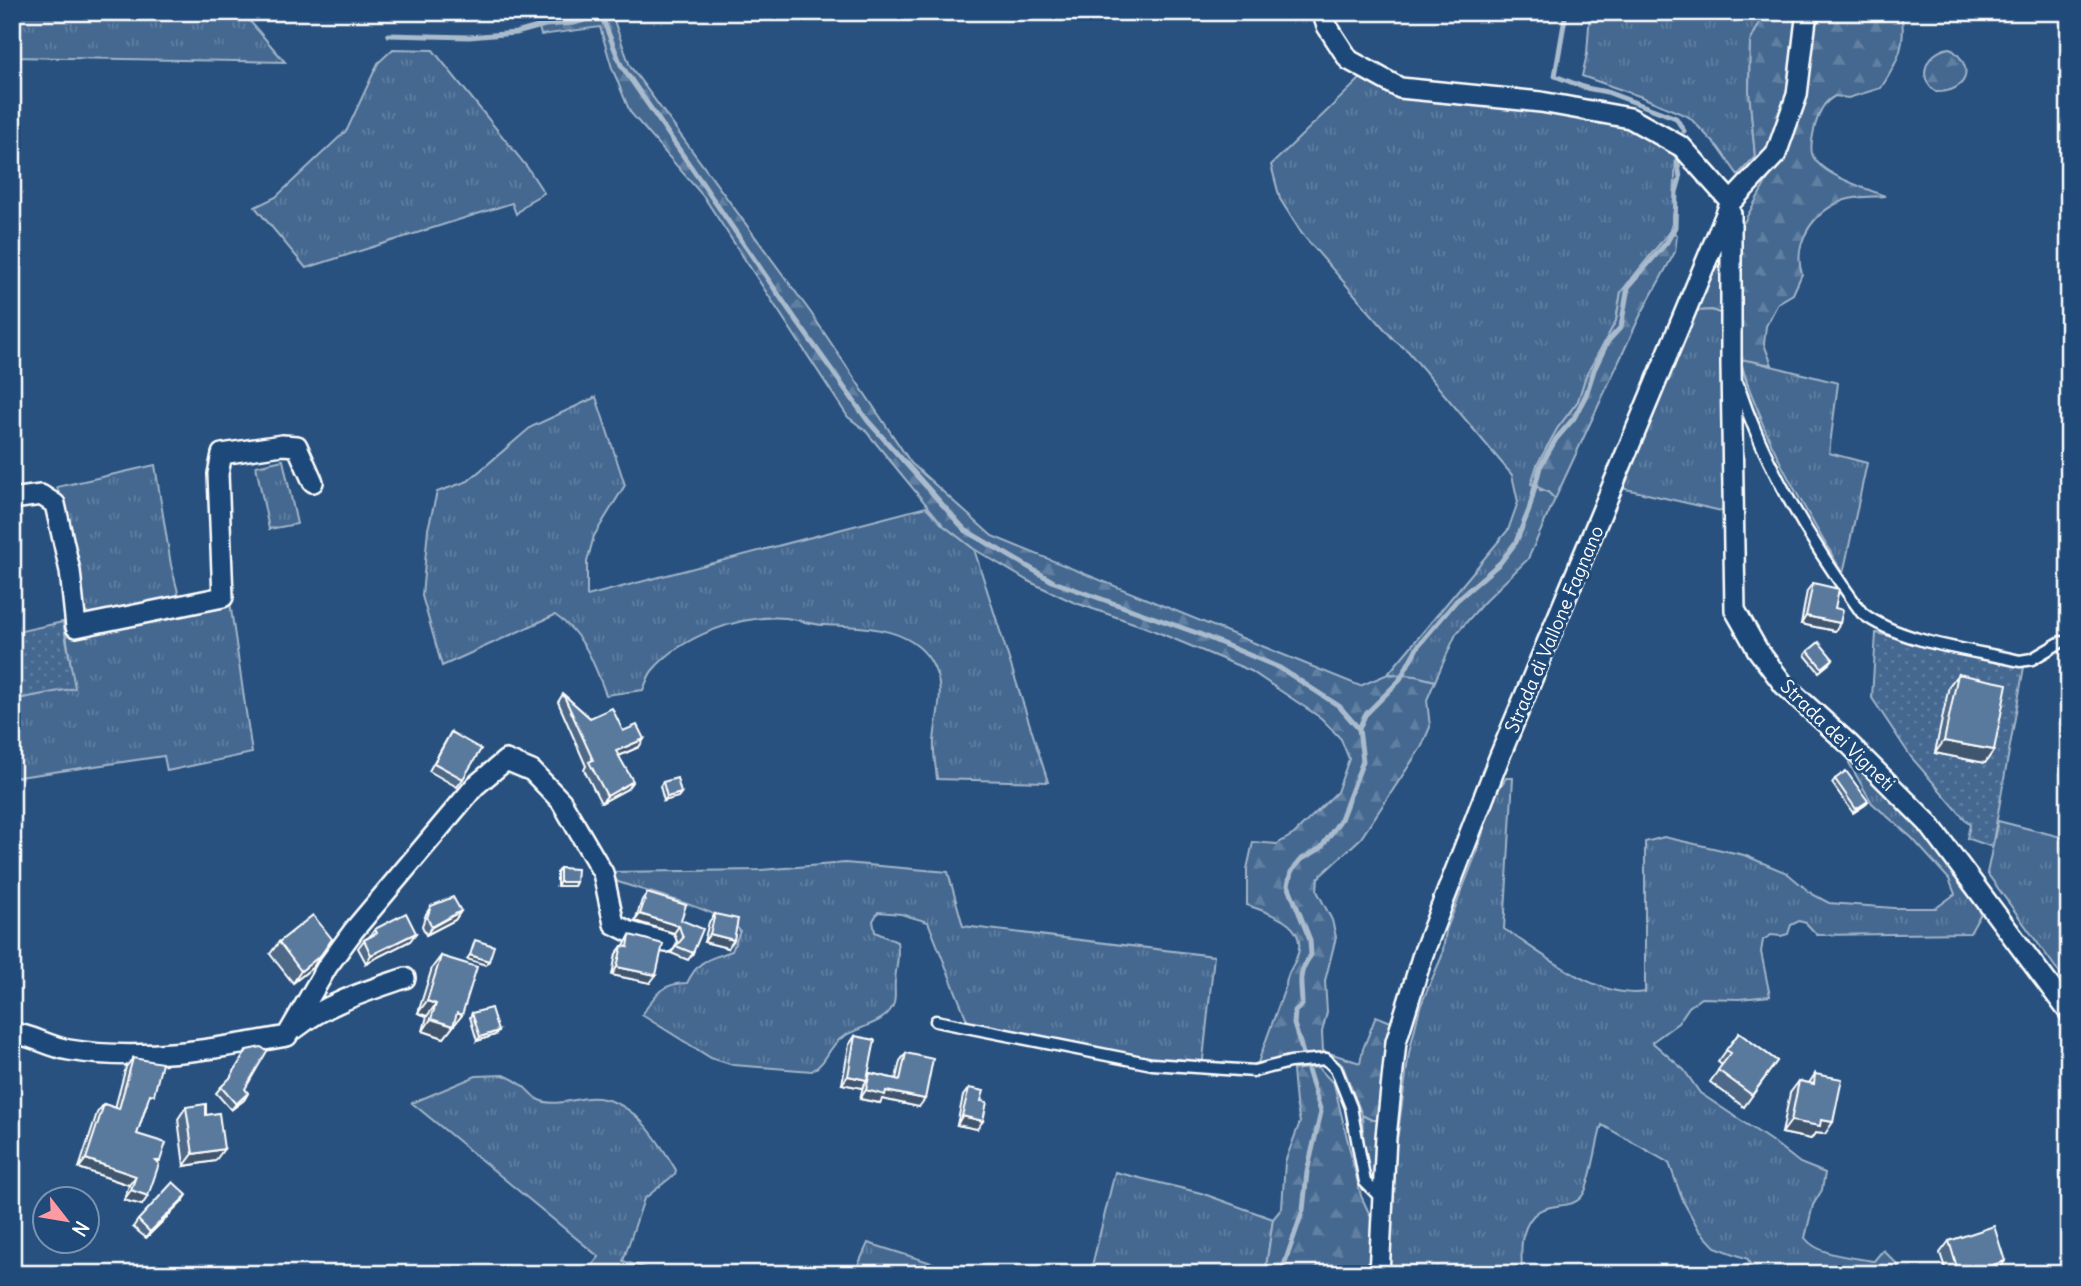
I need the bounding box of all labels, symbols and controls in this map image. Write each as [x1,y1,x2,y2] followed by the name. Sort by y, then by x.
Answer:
[1499,522,1609,736] street label: Strada di Vallone Fagnano
[1776,674,1900,796] street label: Strada dei Vigneti
[32,1184,102,1254] north arrow
[67,1217,94,1241] text: N

